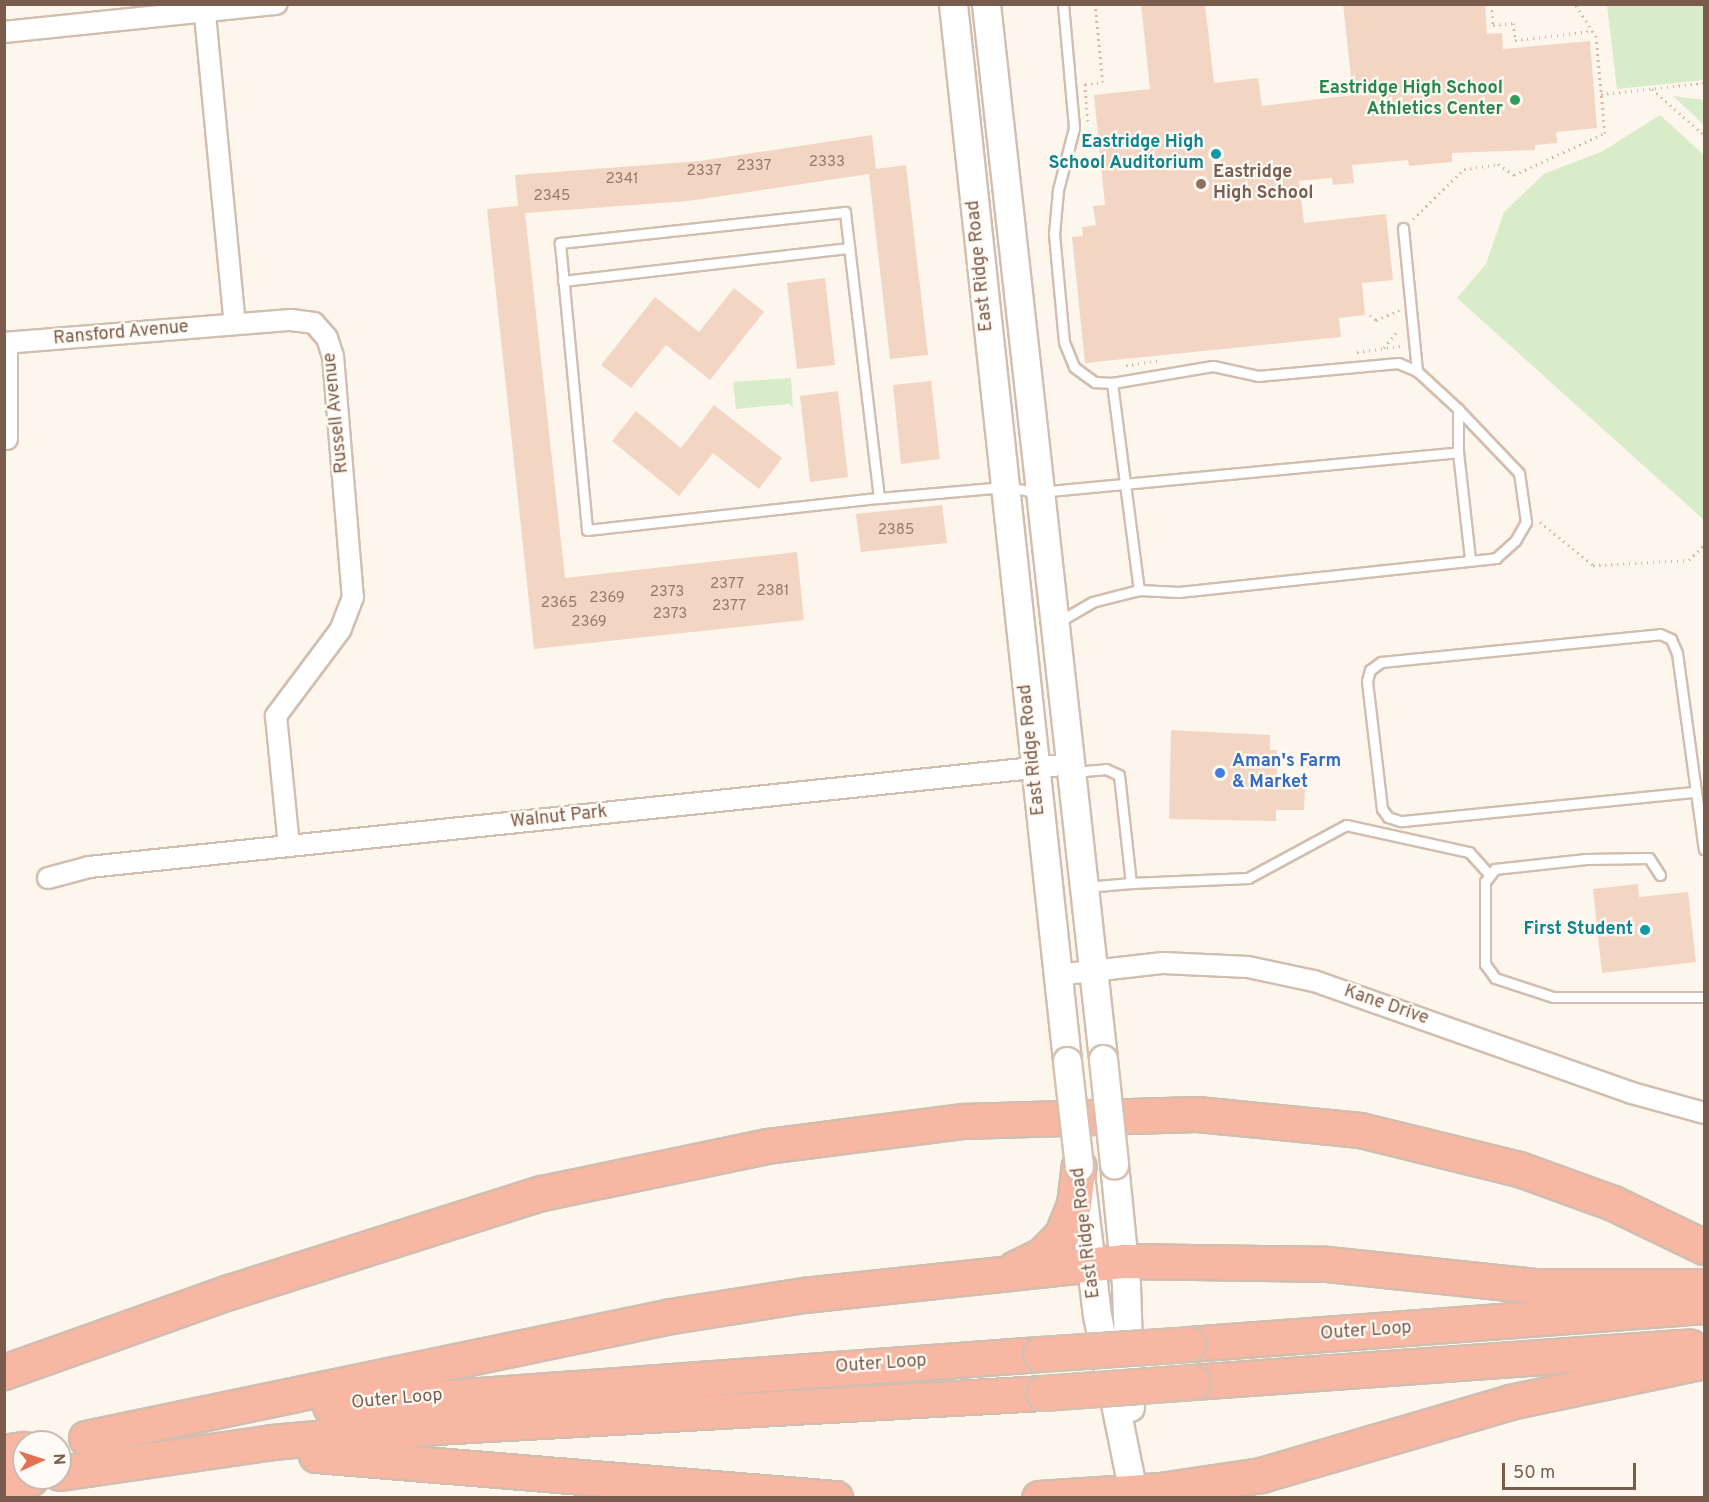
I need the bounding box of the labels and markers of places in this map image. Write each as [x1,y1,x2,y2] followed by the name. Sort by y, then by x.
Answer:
[1319,79,1503,122] place label: Eastridge High School Athletics Center
[1508,93,1522,107] marker: Eastridge High School Athletics Center
[1048,133,1204,176] place label: Eastridge High School Auditorium
[1209,147,1223,161] marker: Eastridge High School Auditorium
[1213,163,1314,206] place label: Eastridge High School
[1194,177,1208,191] marker: Eastridge High School
[1232,752,1341,795] place label: Aman's Farm & Market
[1213,766,1227,780] marker: Aman's Farm & Market
[1524,919,1633,941] place label: First Student
[1638,923,1652,937] marker: First Student

